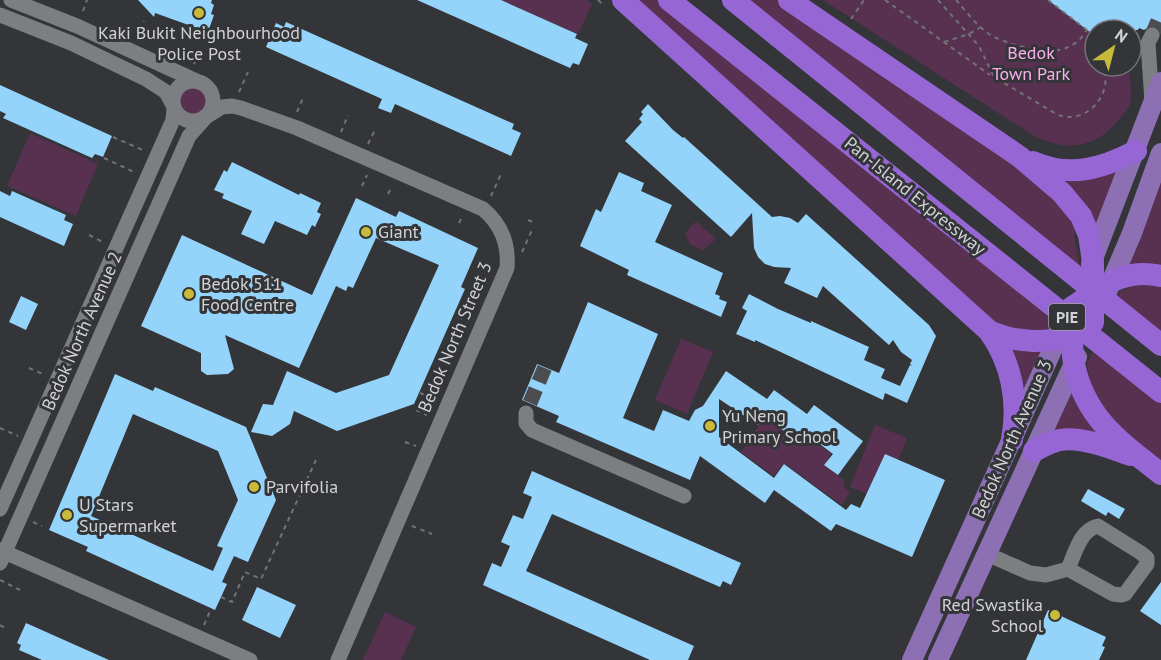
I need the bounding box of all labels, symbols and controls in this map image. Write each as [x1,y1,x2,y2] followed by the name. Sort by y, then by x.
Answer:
[192,6,206,20] marker: Kaki Bukit Neighbourhood Police Post
[1083,18,1143,78] north arrow
[98,21,300,65] place label: Kaki Bukit Neighbourhood Police Post
[1112,25,1132,47] text: N
[992,41,1070,85] park label: Bedok Town Park
[840,131,991,260] street label: Pan-Island Expressway
[378,220,419,243] place label: Giant
[359,225,373,239] marker: Giant
[36,248,127,414] street label: Bedok North Avenue 2
[412,258,497,416] street label: Bedok North Street 3
[201,272,294,316] place label: Bedok 511 Food Centre
[182,287,196,301] marker: Bedok 511 Food Centre
[1049,304,1085,330] road number: PIE
[966,356,1057,522] street label: Bedok North Avenue 3
[722,404,837,448] place label: Yu Neng Primary School
[703,419,717,433] marker: Yu Neng Primary School
[266,475,338,498] place label: Parvifolia
[247,480,261,494] marker: Parvifolia
[79,493,177,537] place label: U Stars Supermarket
[60,508,74,522] marker: U Stars Supermarket
[942,593,1044,637] place label: Red Swastika School
[1048,608,1062,622] marker: Red Swastika School

